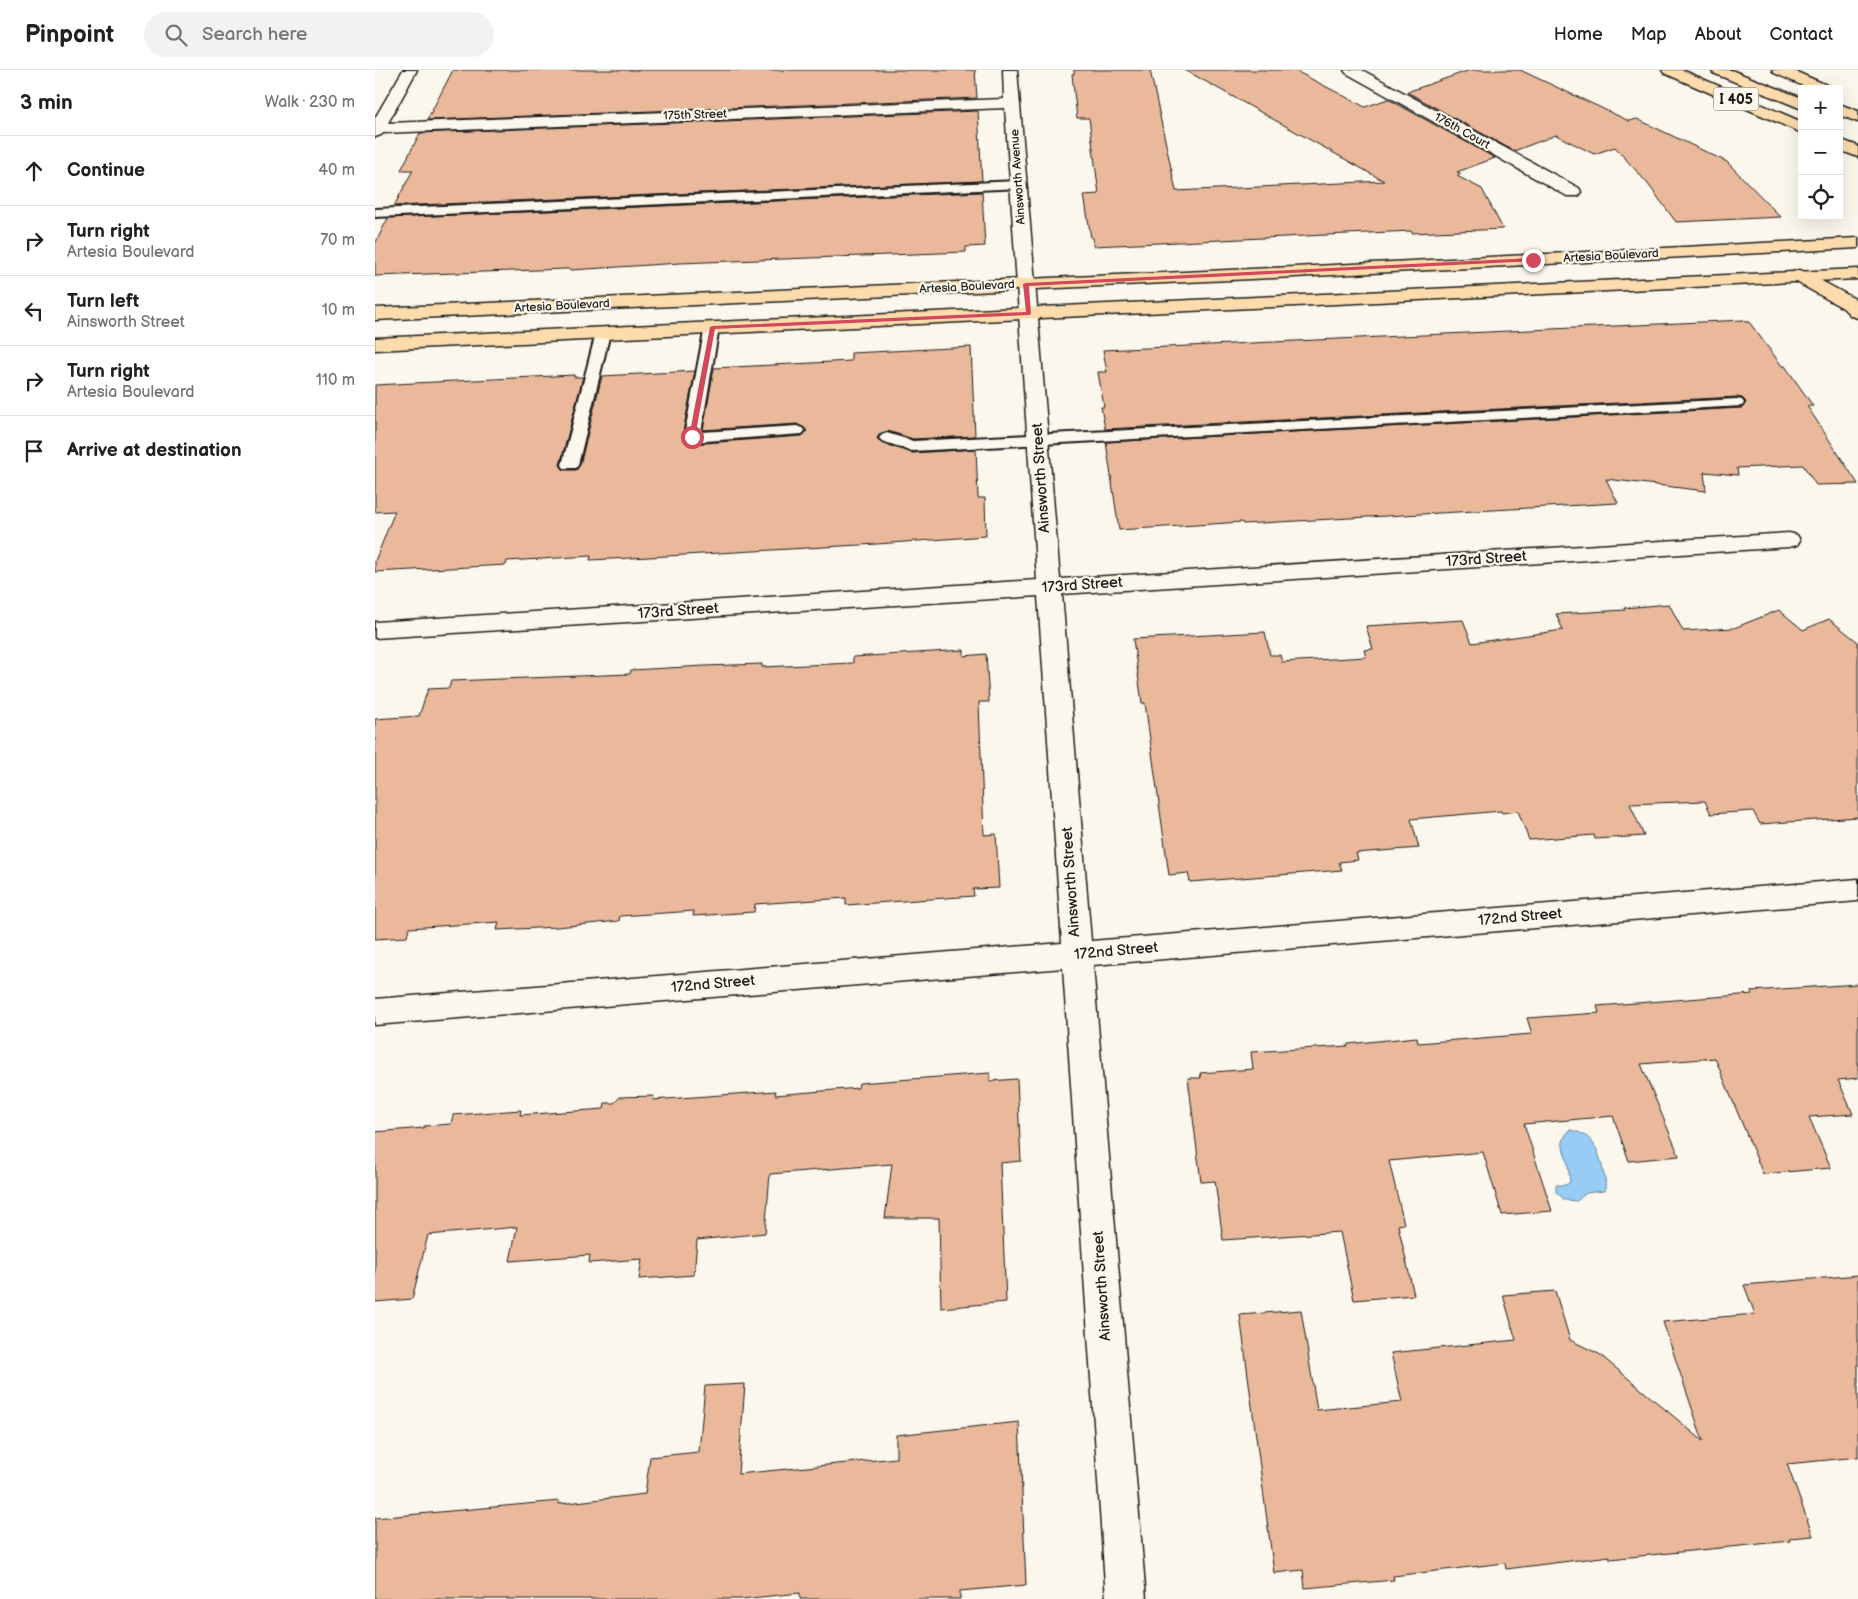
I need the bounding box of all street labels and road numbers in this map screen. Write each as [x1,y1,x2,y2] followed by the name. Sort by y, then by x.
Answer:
[1713,88,1759,110] road number: I 405
[663,106,727,124] street label: 175th Street
[1431,110,1493,153] street label: 176th Court
[1007,129,1029,225] street label: Ainsworth Avenue
[1563,246,1659,266] street label: Artesia Boulevard
[919,277,1015,297] street label: Artesia Boulevard
[514,296,610,316] street label: Artesia Boulevard
[1028,422,1054,534] street label: Ainsworth Street
[1445,547,1527,571] street label: 173rd Street
[1041,573,1123,597] street label: 173rd Street
[637,599,719,623] street label: 173rd Street
[1058,826,1084,938] street label: Ainsworth Street
[1477,904,1563,930] street label: 172nd Street
[1073,938,1159,964] street label: 172nd Street
[670,971,756,997] street label: 172nd Street
[1089,1230,1115,1342] street label: Ainsworth Street

